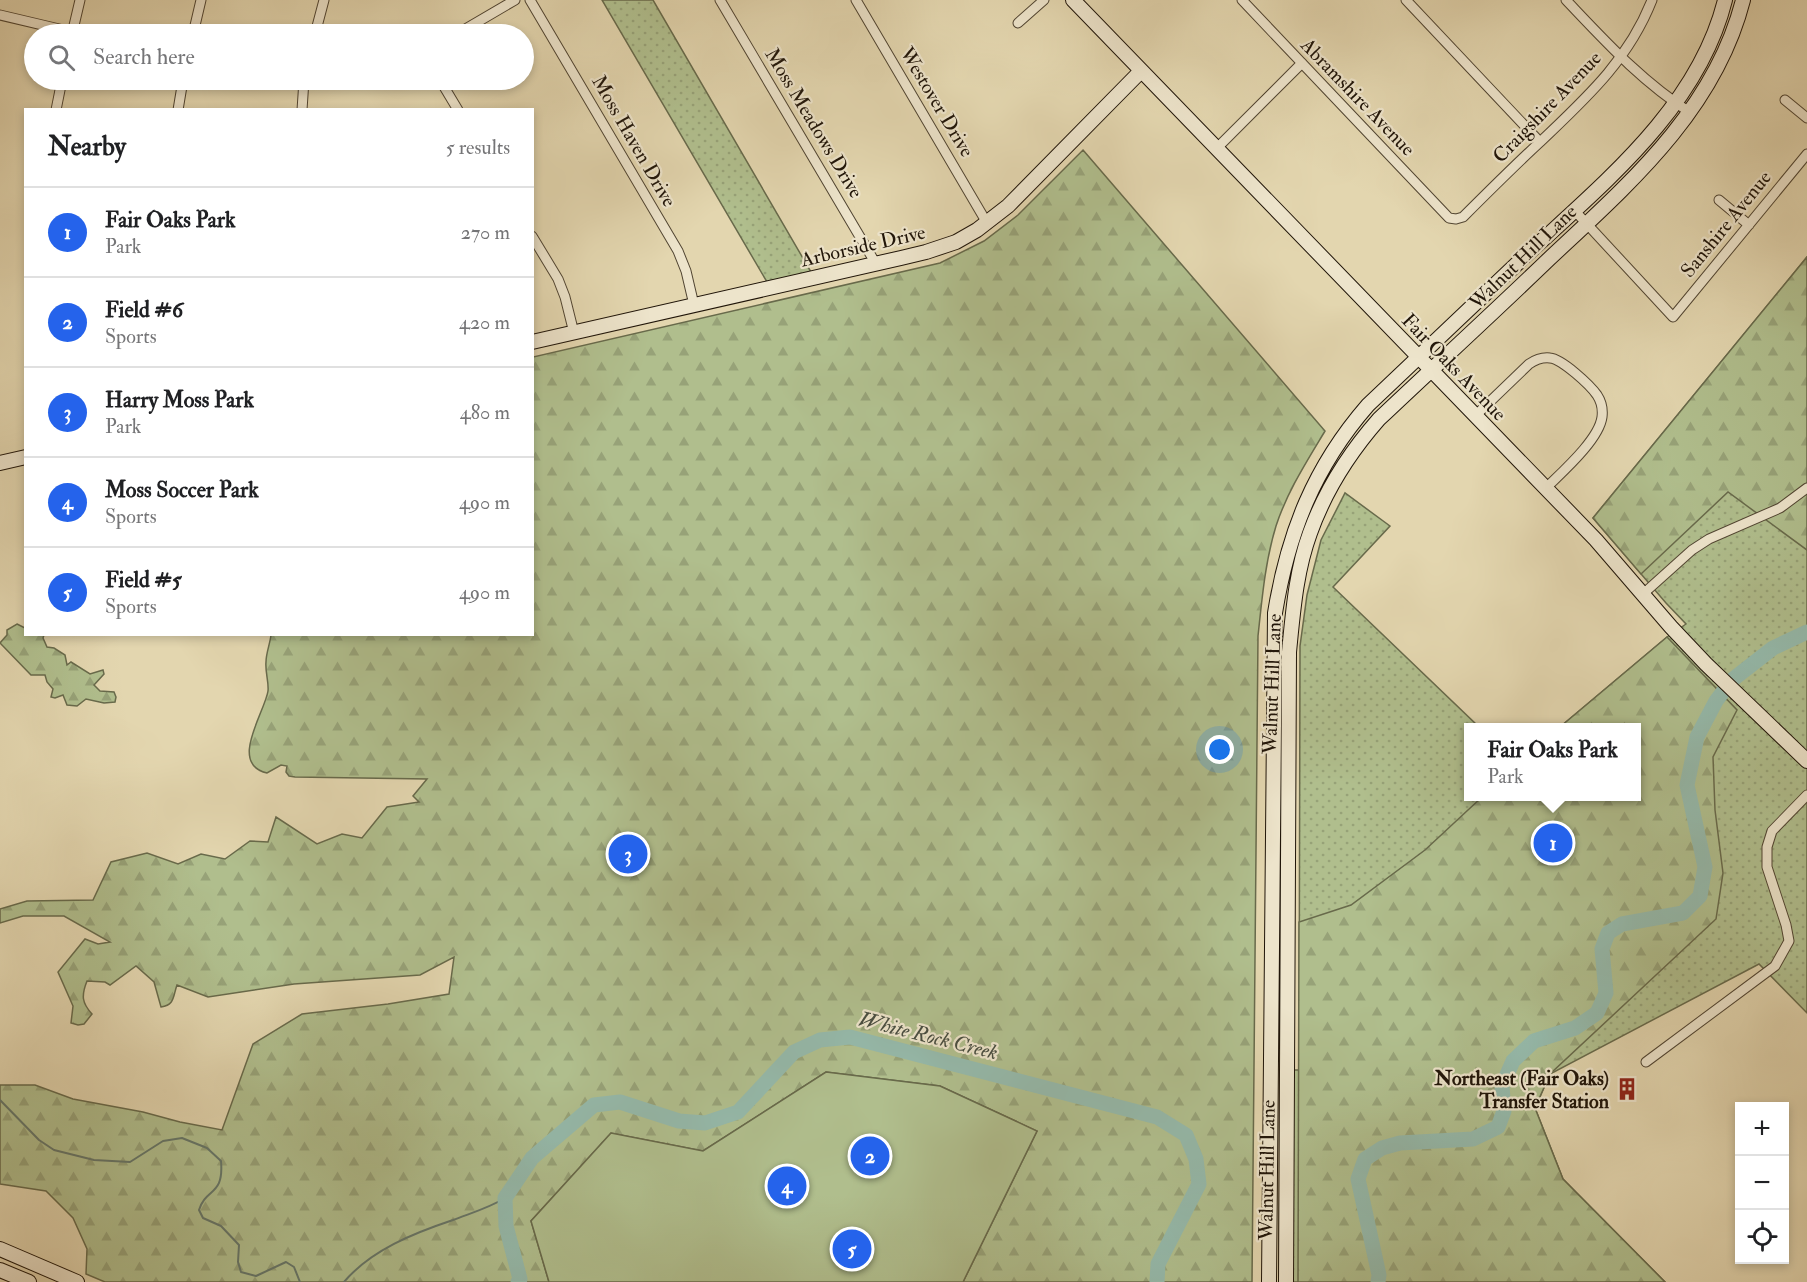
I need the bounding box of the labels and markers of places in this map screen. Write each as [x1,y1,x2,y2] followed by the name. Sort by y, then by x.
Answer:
[1534,820,1572,866] pin: 1
[608,832,648,876] pin: 3
[1434,1066,1610,1114] place label: Northeast (Fair Oaks) Transfer Station
[1614,1076,1640,1102] building icon: Northeast (Fair Oaks) Transfer Station
[850,1134,890,1178] pin: 2
[768,1164,806,1208] pin: 4
[832,1226,872,1272] pin: 5

